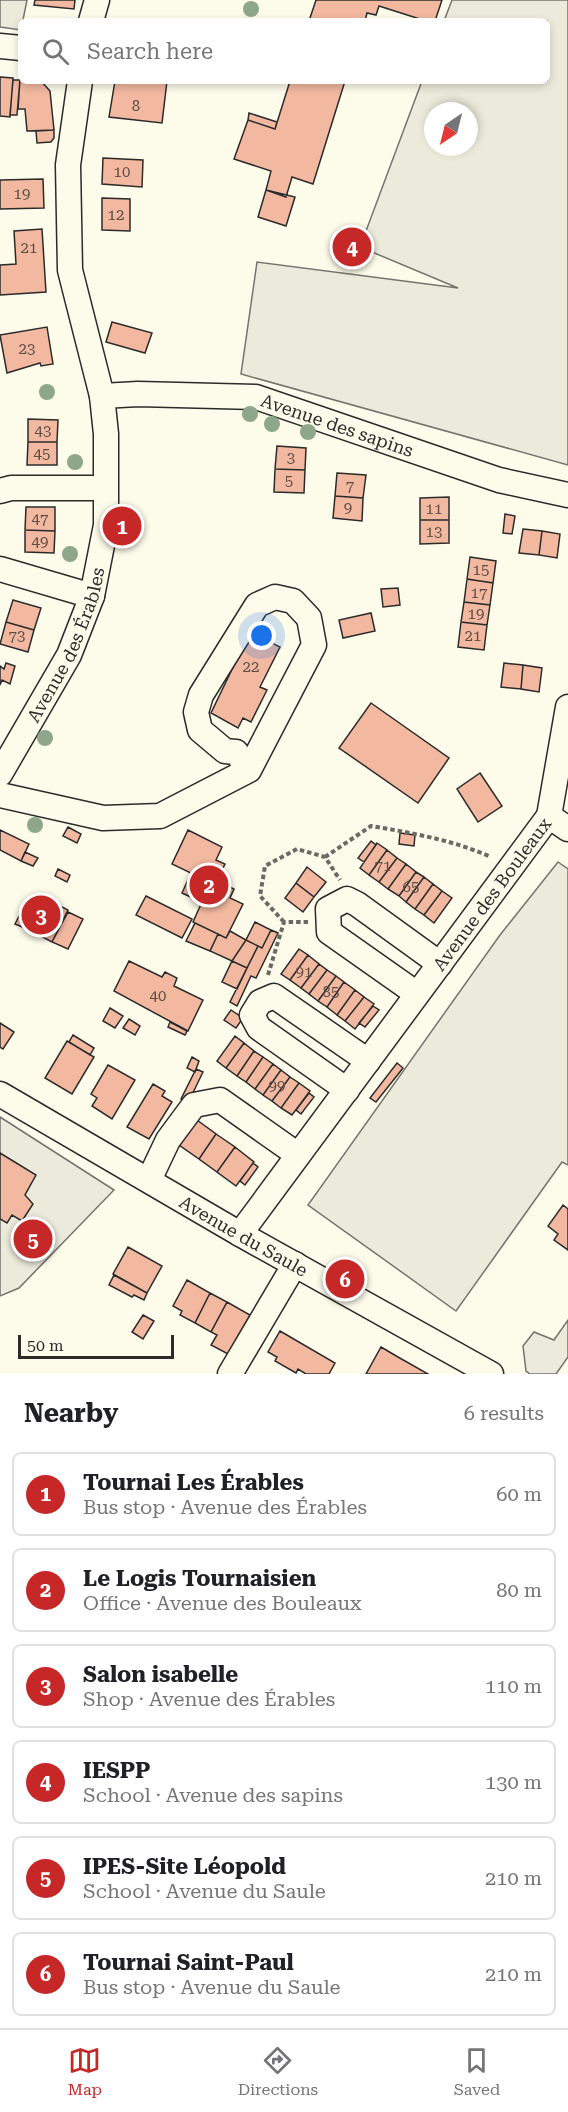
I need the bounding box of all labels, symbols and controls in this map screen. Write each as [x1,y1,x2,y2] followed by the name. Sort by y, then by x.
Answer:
[18,18,550,84] search box
[39,35,72,68] icon: search
[87,39,213,64] text: Search here
[132,97,140,115] house number: 8
[424,102,478,156] north arrow
[114,163,130,181] house number: 10
[14,185,30,203] house number: 19
[108,206,124,224] house number: 12
[332,224,372,270] pin: 4
[21,239,37,257] house number: 21
[19,340,35,358] house number: 23
[258,389,416,461] street label: Avenue des sapins
[35,422,51,440] house number: 43
[34,445,50,463] house number: 45
[287,449,295,467] house number: 3
[285,472,293,490] house number: 5
[346,477,354,495] house number: 7
[344,499,352,517] house number: 9
[426,500,442,518] house number: 11
[102,504,142,548] pin: 1
[32,510,48,528] house number: 47
[426,523,442,541] house number: 13
[32,533,48,551] house number: 49
[473,561,489,579] house number: 15
[22,565,108,726] street label: Avenue des Érables
[471,584,487,602] house number: 17
[468,605,484,623] house number: 19
[247,621,276,650] your location
[9,627,25,645] house number: 73
[465,627,481,645] house number: 21
[243,658,259,676] house number: 22
[428,813,555,974] street label: Avenue des Bouleaux
[375,857,391,875] house number: 71
[190,862,228,908] pin: 2
[403,878,419,896] house number: 65
[22,892,60,938] pin: 3
[296,963,312,981] house number: 91
[323,983,339,1001] house number: 85
[150,987,166,1005] house number: 40
[269,1077,285,1095] house number: 99
[176,1191,312,1280] street label: Avenue du Saule
[14,1216,52,1262] pin: 5
[326,1256,364,1302] pin: 6
[18,1332,174,1360] scale bar
[27,1336,64,1355] text: 50 m
[24,1398,118,1428] text: Nearby
[464,1401,544,1425] text: 6 results
[83,1470,304,1495] text: Tournai Les Érables
[40,1482,51,1506] text: 1
[496,1482,542,1506] text: 60 m
[83,1495,367,1519] text: Bus stop · Avenue des Érables
[83,1566,316,1591] text: Le Logis Tournaisien
[40,1578,51,1602] text: 2
[496,1578,542,1602] text: 80 m
[83,1591,362,1615] text: Office · Avenue des Bouleaux
[83,1662,238,1687] text: Salon isabelle
[40,1674,51,1698] text: 3
[485,1674,542,1698] text: 110 m
[83,1687,335,1711] text: Shop · Avenue des Érables
[83,1758,150,1783] text: IESPP
[40,1770,51,1794] text: 4
[485,1770,542,1794] text: 130 m
[83,1783,343,1807] text: School · Avenue des sapins
[83,1854,286,1879] text: IPES-Site Léopold
[40,1866,51,1890] text: 5
[485,1866,542,1890] text: 210 m
[83,1879,326,1903] text: School · Avenue du Saule
[83,1950,294,1975] text: Tournai Saint-Paul
[40,1962,51,1986] text: 6
[485,1962,542,1986] text: 210 m
[83,1975,341,1999] text: Bus stop · Avenue du Saule
[68,2044,102,2099] tab: Map
[238,2044,318,2099] tab: Directions
[454,2044,500,2099] tab: Saved

